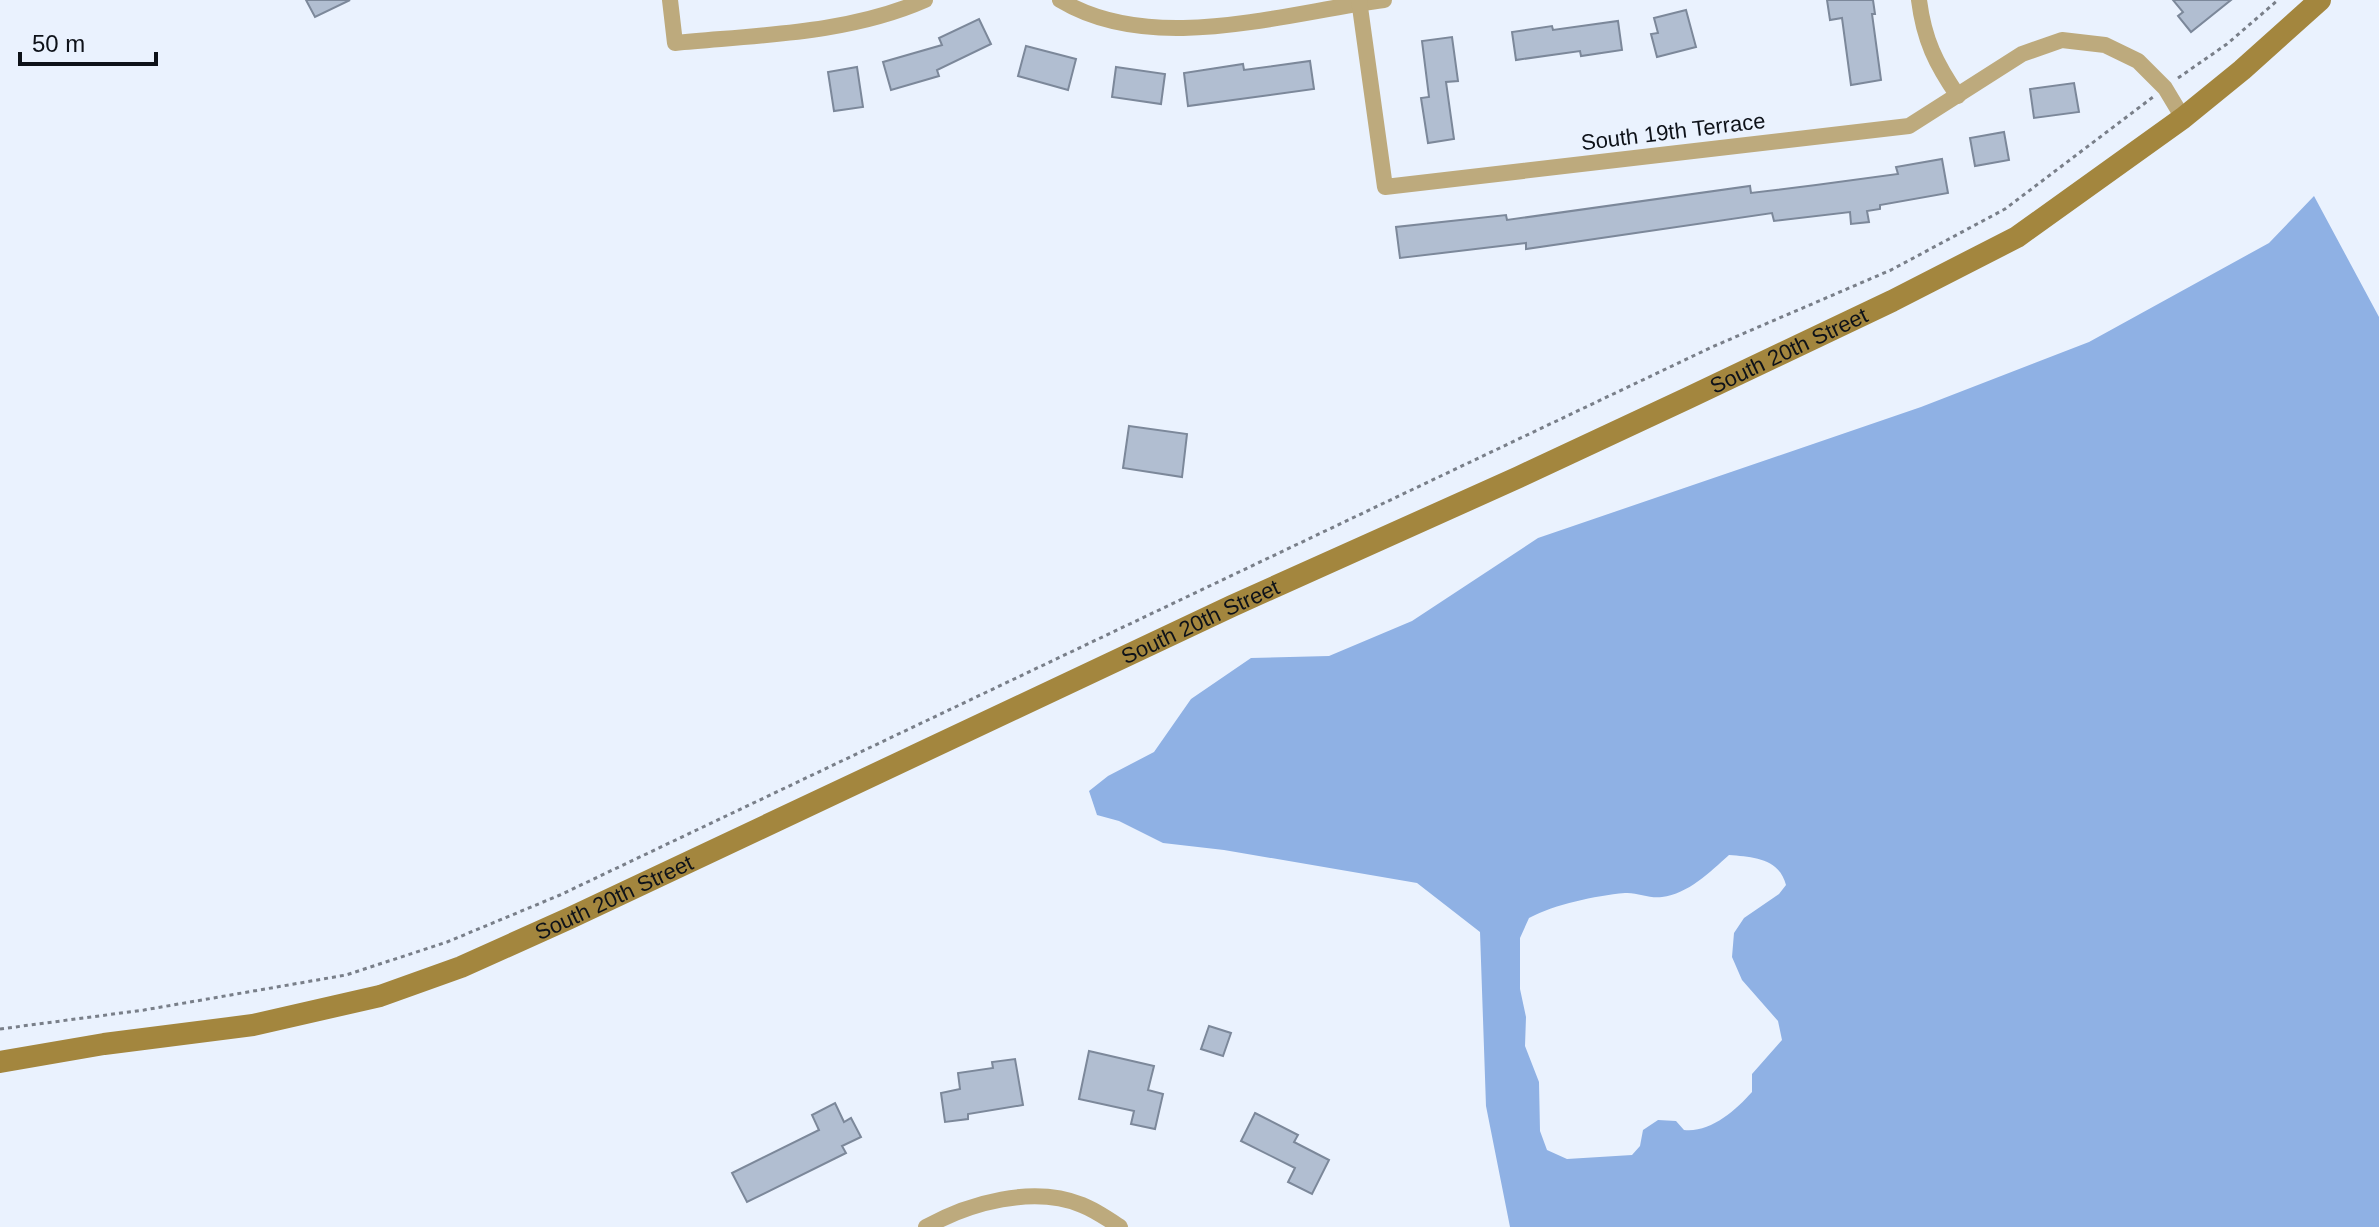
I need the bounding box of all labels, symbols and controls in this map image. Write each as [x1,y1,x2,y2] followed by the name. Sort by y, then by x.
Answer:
[20,16,156,66] scale bar
[32,30,85,57] text: 50 m
[1579,108,1767,155] street label: South 19th Terrace
[1706,303,1872,399] street label: South 20th Street
[1117,574,1283,669] street label: South 20th Street
[531,850,697,945] street label: South 20th Street

